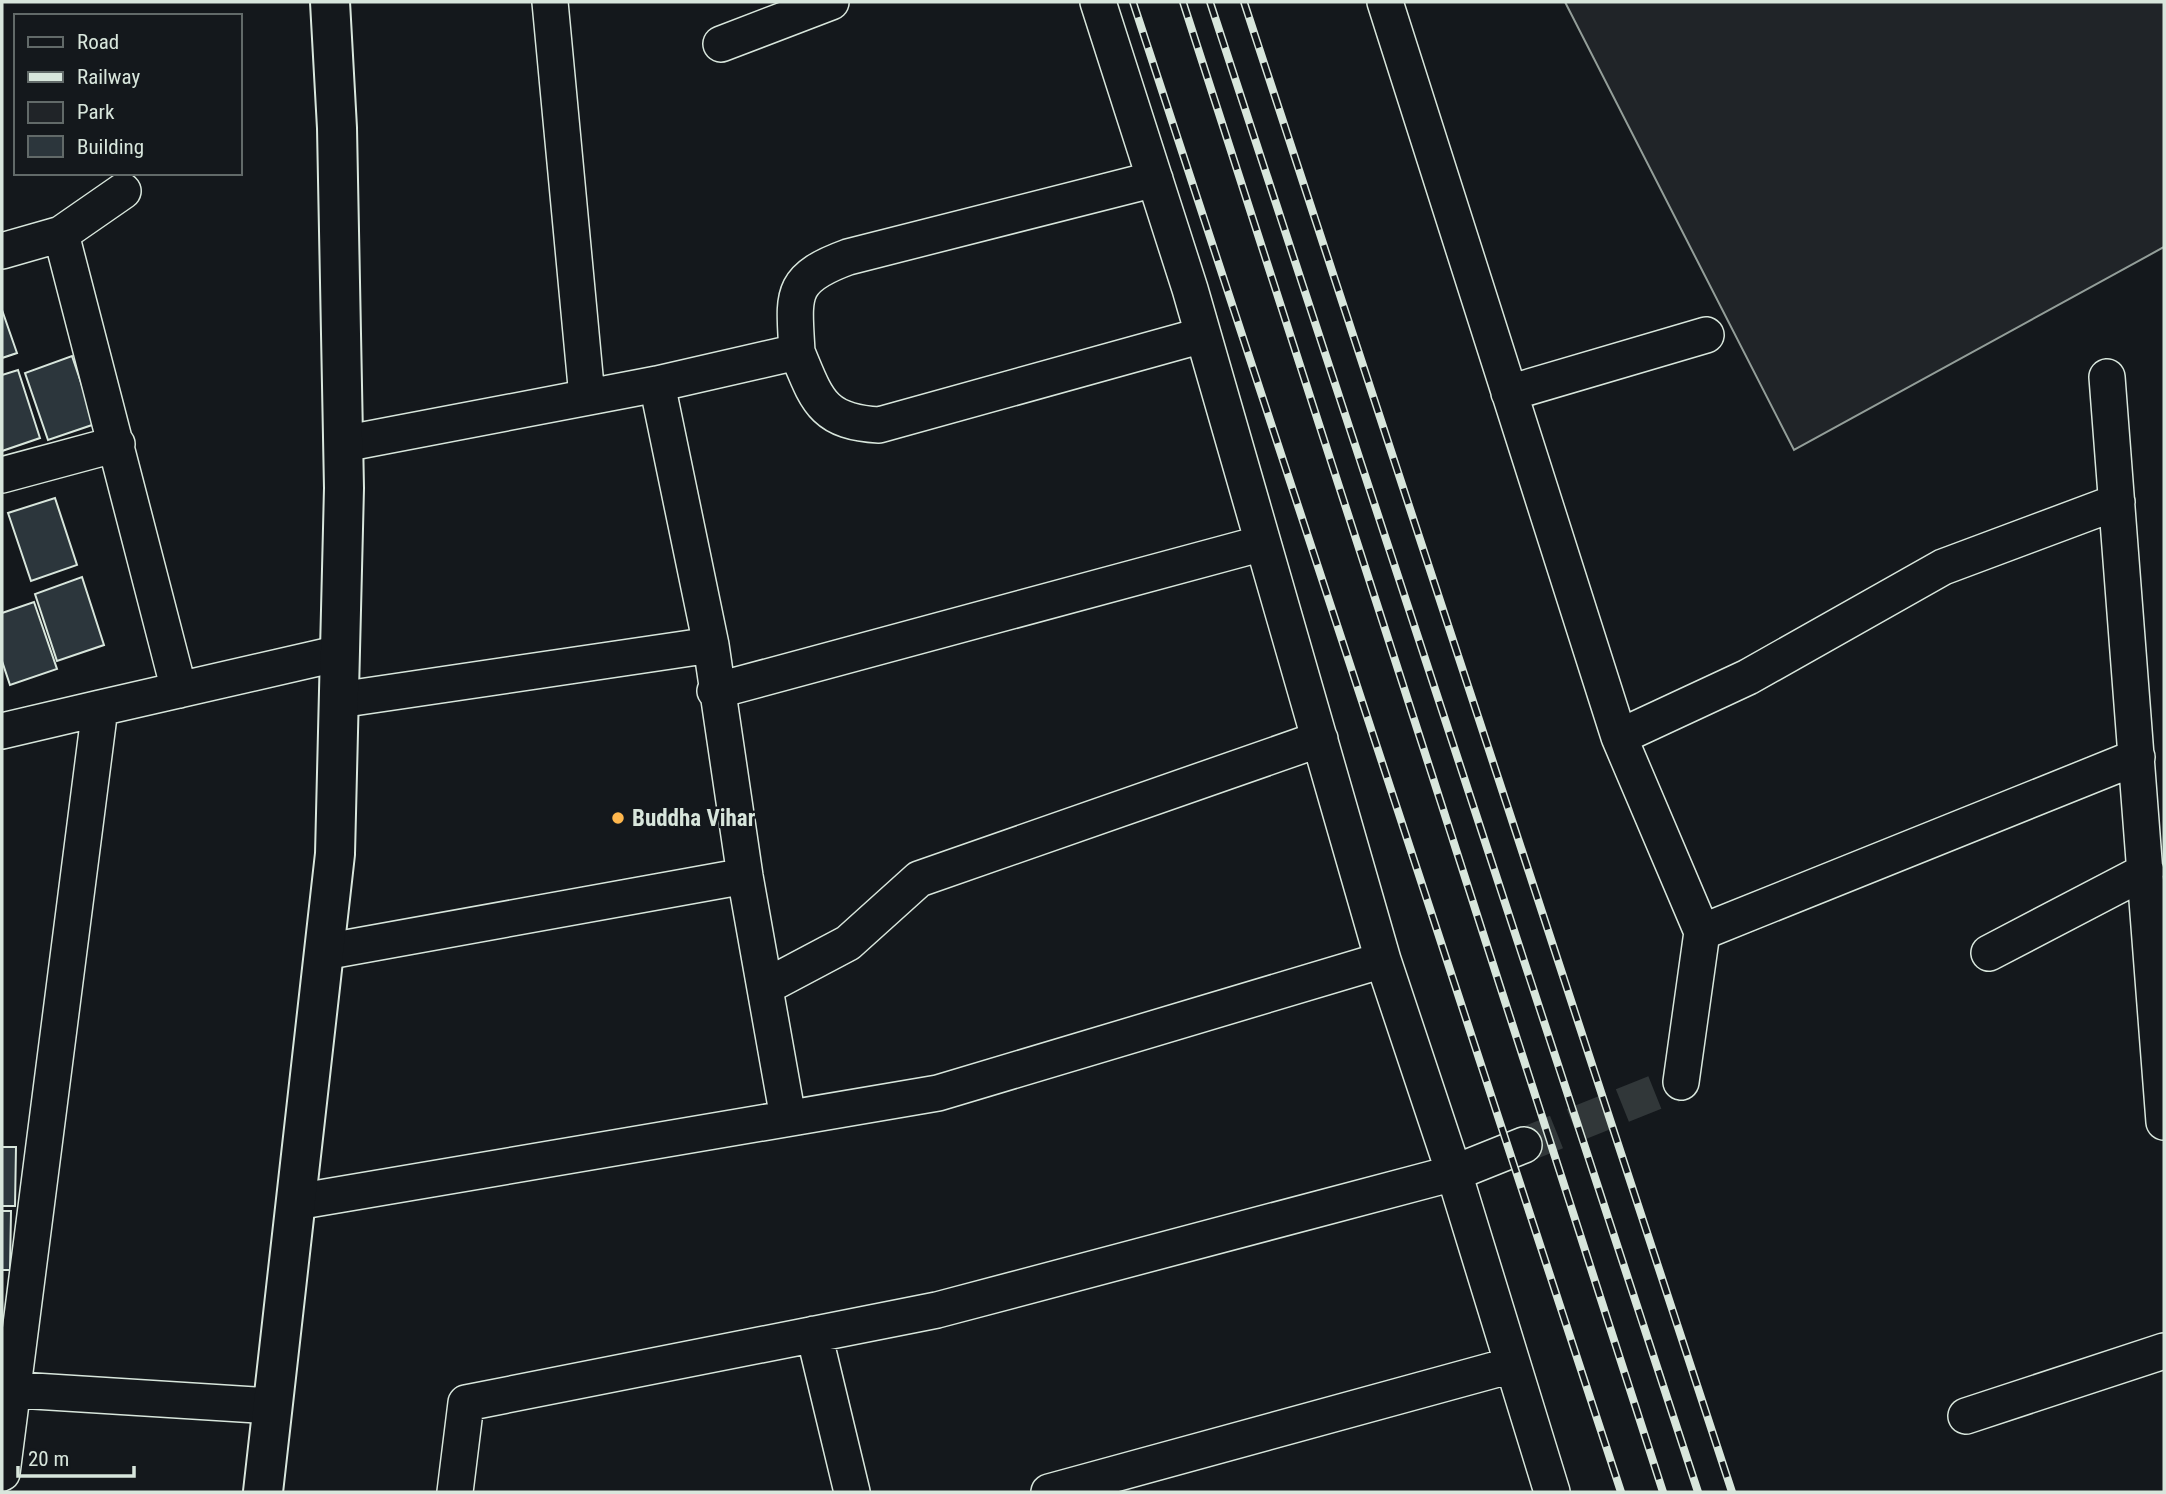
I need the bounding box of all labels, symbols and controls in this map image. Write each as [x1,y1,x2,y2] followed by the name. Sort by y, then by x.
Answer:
[14,14,242,175] legend
[77,30,119,54] text: Road
[77,65,140,89] text: Railway
[77,100,115,124] text: Park
[77,135,144,159] text: Building
[632,805,756,832] place label: Buddha Vihar
[610,810,626,826] marker: Buddha Vihar
[18,1434,133,1478] scale bar
[28,1447,69,1471] text: 20 m

